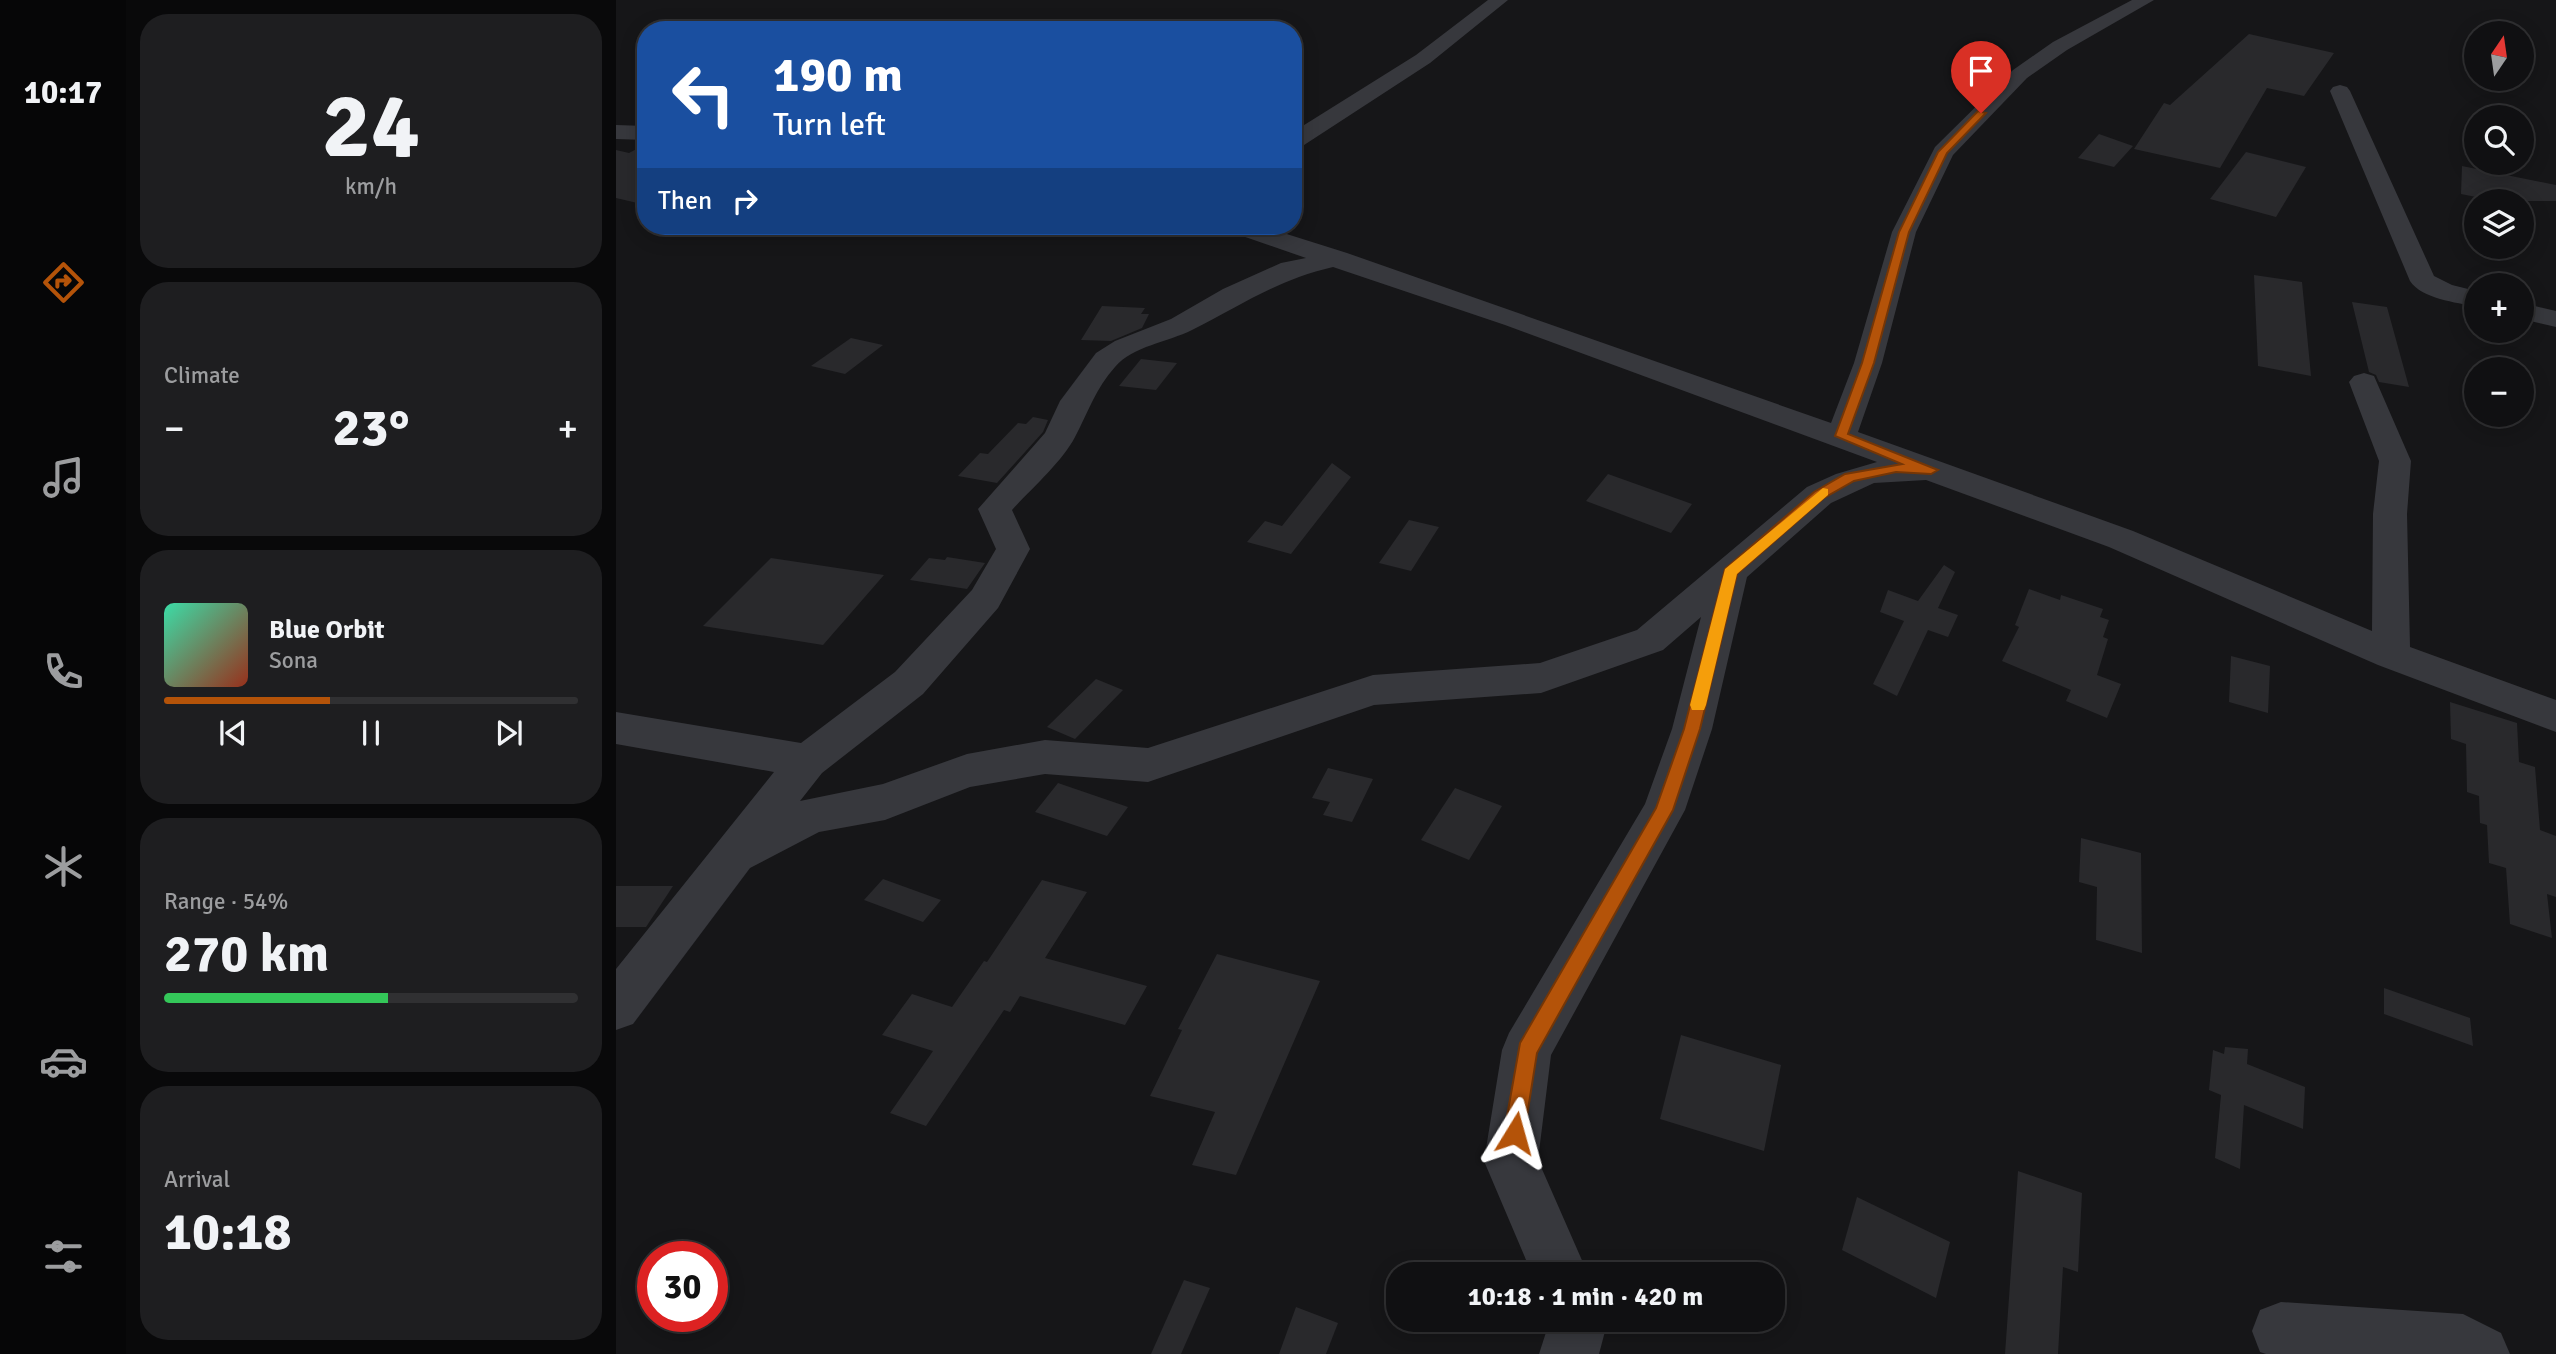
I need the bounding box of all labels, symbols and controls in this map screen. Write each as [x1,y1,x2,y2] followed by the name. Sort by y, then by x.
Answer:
[2464,21,2534,91] north arrow
[2464,21,2534,427] map controls
[1951,41,2011,113] pin
[773,45,903,105] text: 190 m
[658,49,749,140] icon: left
[1962,52,2000,90] icon: arrive
[322,70,420,183] text: 24
[24,73,102,112] text: 10:17
[773,105,886,144] text: Turn left
[2464,105,2534,175] button: search
[345,172,397,201] text: km/h
[726,182,764,220] icon: right
[658,185,712,217] text: Then
[2464,189,2534,259] button: layers
[39,258,88,307] icon: directions
[2464,273,2534,343] button: +
[2464,357,2534,427] button: −
[164,361,240,390] text: Climate
[333,396,409,460] text: 23°
[164,405,185,452] text: −
[557,405,578,452] text: +
[39,453,88,502] icon: music
[269,614,385,646] text: Blue Orbit
[269,646,318,675] text: Sona
[39,647,88,696] icon: phone
[214,714,252,752] icon: previous
[352,714,390,752] icon: pause
[490,714,528,752] icon: next
[39,842,88,891] icon: climate
[164,887,288,916] text: Range · 54%
[164,922,329,986] text: 270 km
[39,1037,88,1086] icon: car
[1478,1096,1552,1170] position arrow
[164,1165,230,1194] text: Arrival
[164,1200,292,1264] text: 10:18
[39,1232,88,1281] icon: filters
[637,1241,728,1332] speed limit sign: 30
[1468,1281,1703,1313] text: 10:18 · 1 min · 420 m

